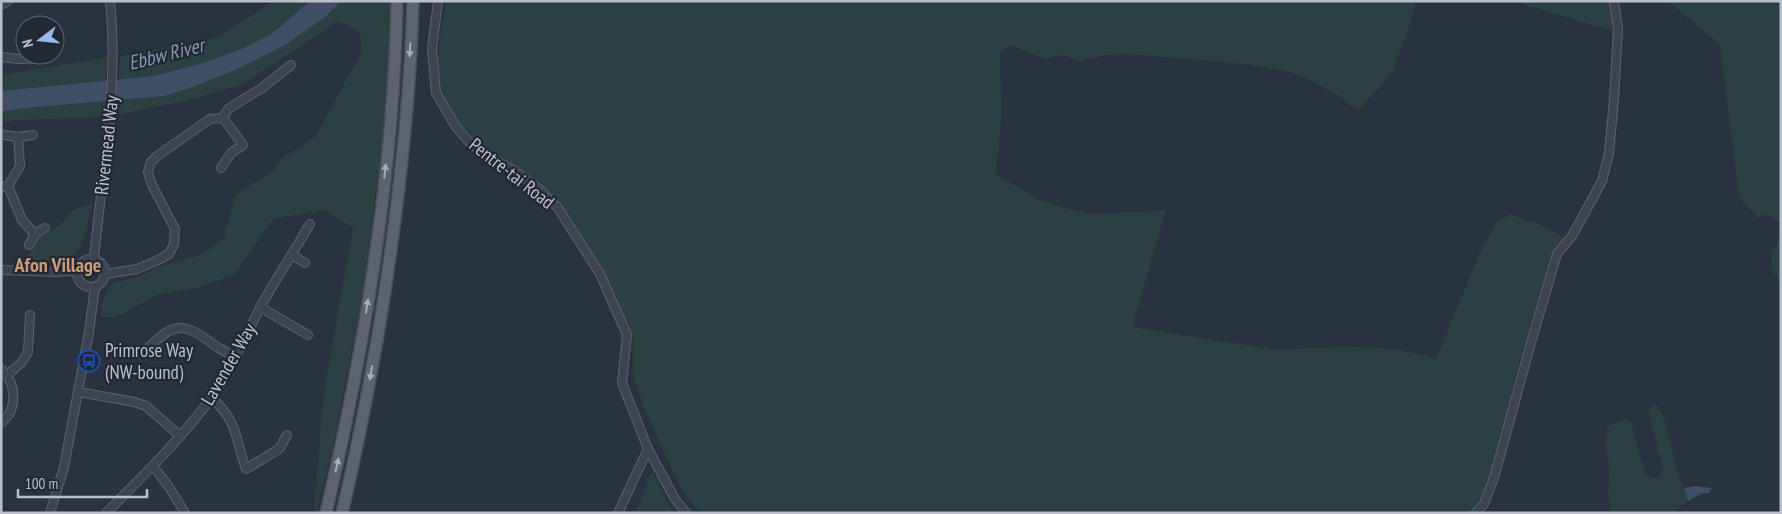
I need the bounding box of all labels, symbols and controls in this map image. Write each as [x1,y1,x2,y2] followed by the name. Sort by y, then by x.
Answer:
[15,15,65,65] north arrow
[126,31,209,76] water label: Ebbw River
[18,37,37,50] text: N
[406,42,414,58] one-way arrow
[89,93,123,196] street label: Rivermead Way
[465,132,559,214] street label: Pentre-tai Road
[381,162,389,178] one-way arrow
[14,252,101,278] district label: Afon Village
[363,297,371,313] one-way arrow
[195,318,261,409] street label: Lavender Way
[105,338,194,384] place label: Primrose Way (NW-bound)
[77,349,101,373] bus stop icon: Primrose Way (NW-bound)
[367,365,375,381] one-way arrow
[333,458,341,473] one-way arrow
[18,466,146,498] scale bar
[25,474,58,493] text: 100 m

